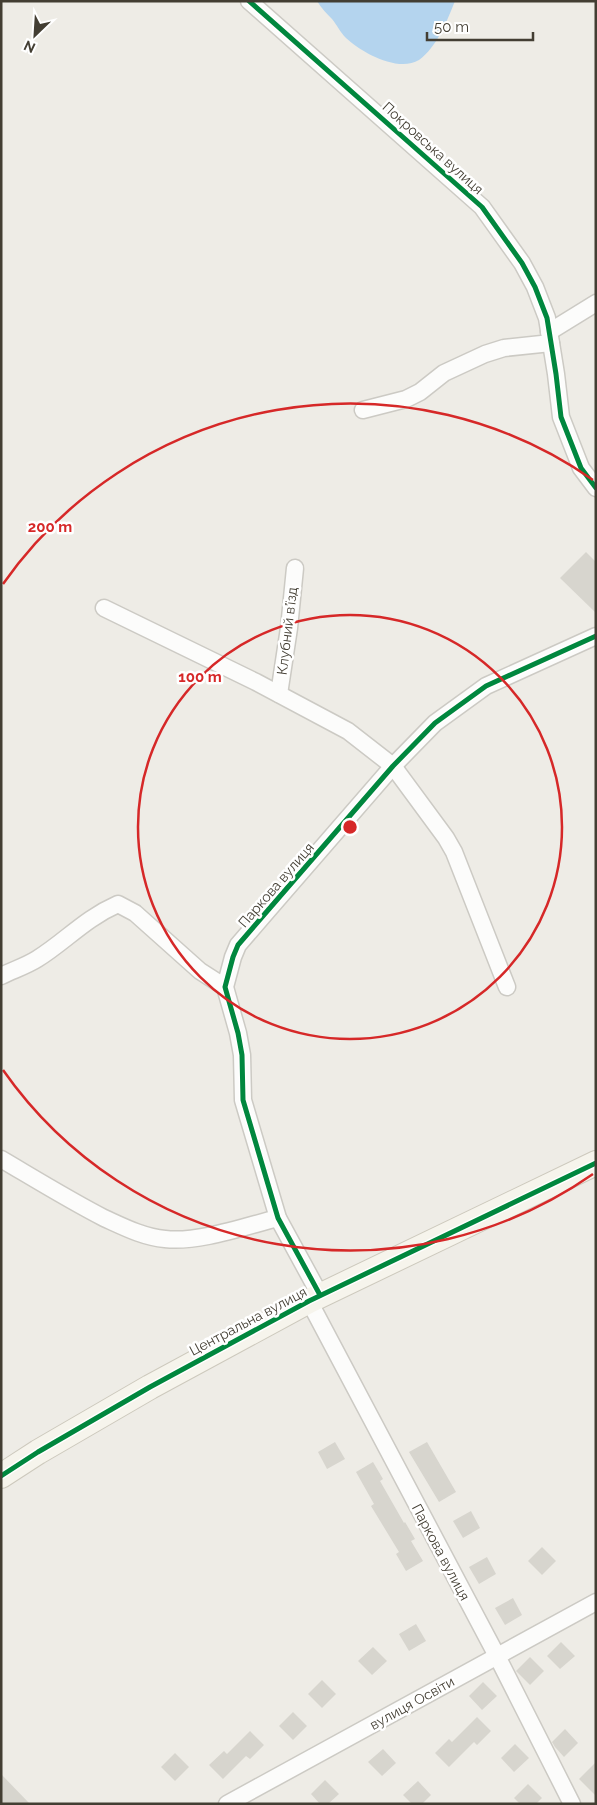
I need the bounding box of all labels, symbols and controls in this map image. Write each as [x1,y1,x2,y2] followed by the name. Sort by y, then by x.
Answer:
[10,10,60,60] north arrow
[427,10,533,42] scale bar
[434,18,469,36] text: 50 m
[21,37,38,56] text: N
[379,99,487,197] street label: Покровська вулиця
[28,518,72,536] text: 200 m
[274,586,300,676] street label: Клубний в’їзд
[178,668,222,686] text: 100 m
[341,818,359,836] centre of rings
[235,839,317,931] street label: Паркова вулиця
[187,1283,309,1359] street label: Центральна вулиця
[409,1501,473,1603] street label: Паркова вулиця
[367,1673,457,1733] street label: вулиця Освіти

